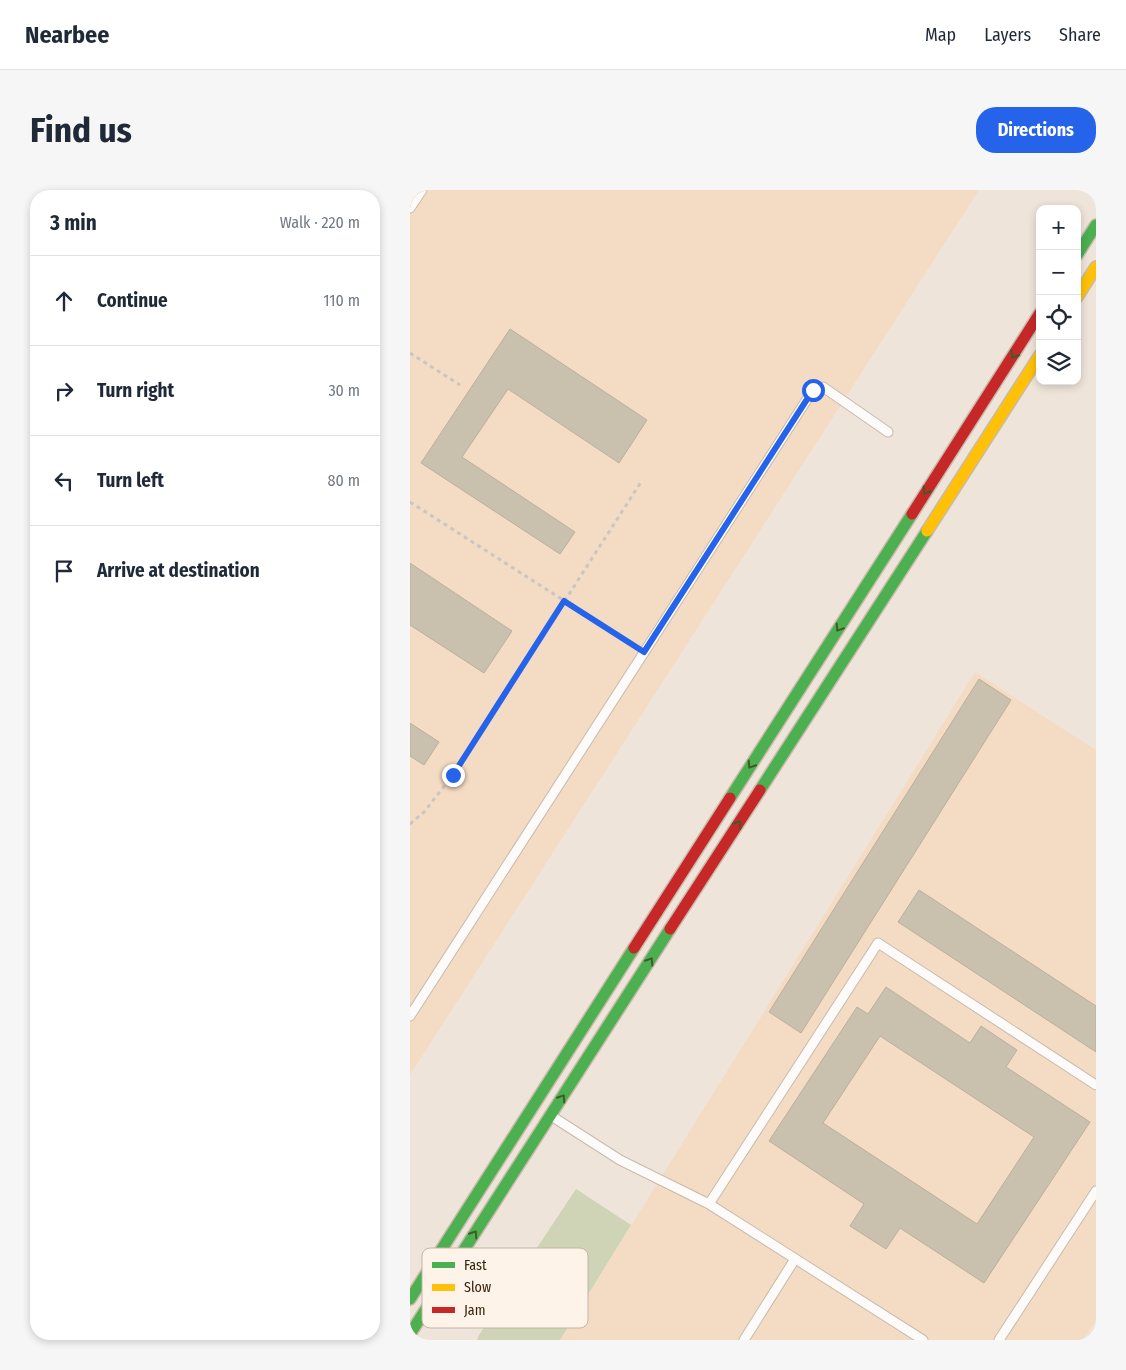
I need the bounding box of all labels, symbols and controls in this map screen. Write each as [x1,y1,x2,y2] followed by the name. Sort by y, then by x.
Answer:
[25,21,109,49] text: Nearbee
[925,24,956,46] text: Map
[984,24,1031,46] text: Layers
[1059,24,1101,46] text: Share
[976,107,1096,153] button: Directions
[30,109,132,151] text: Find us
[1036,205,1081,385] map controls
[1036,205,1081,250] button: +
[50,210,97,236] text: 3 min
[280,213,360,232] text: Walk · 220 m
[1036,250,1081,295] button: −
[50,287,78,315] icon: ahead
[97,289,168,312] text: Continue
[323,291,360,310] text: 110 m
[1036,295,1081,340] button: locate
[1036,340,1081,385] button: layers
[1010,349,1020,358] one-way arrow
[50,377,78,405] icon: right
[97,379,174,402] text: Turn right
[802,379,825,402] route start
[328,381,360,400] text: 30 m
[50,467,78,495] icon: left
[97,469,164,492] text: Turn left
[328,471,360,490] text: 80 m
[923,486,932,495] one-way arrow
[50,557,78,585] icon: arrive
[97,559,260,582] text: Arrive at destination
[835,623,845,632] one-way arrow
[748,760,757,769] one-way arrow
[442,764,465,787] route end
[732,821,741,830] one-way arrow
[644,957,653,967] one-way arrow
[556,1094,565,1103] one-way arrow
[468,1231,477,1240] one-way arrow
[422,1248,588,1328] legend
[464,1257,487,1274] text: Fast
[464,1279,491,1296] text: Slow
[464,1302,485,1319] text: Jam

